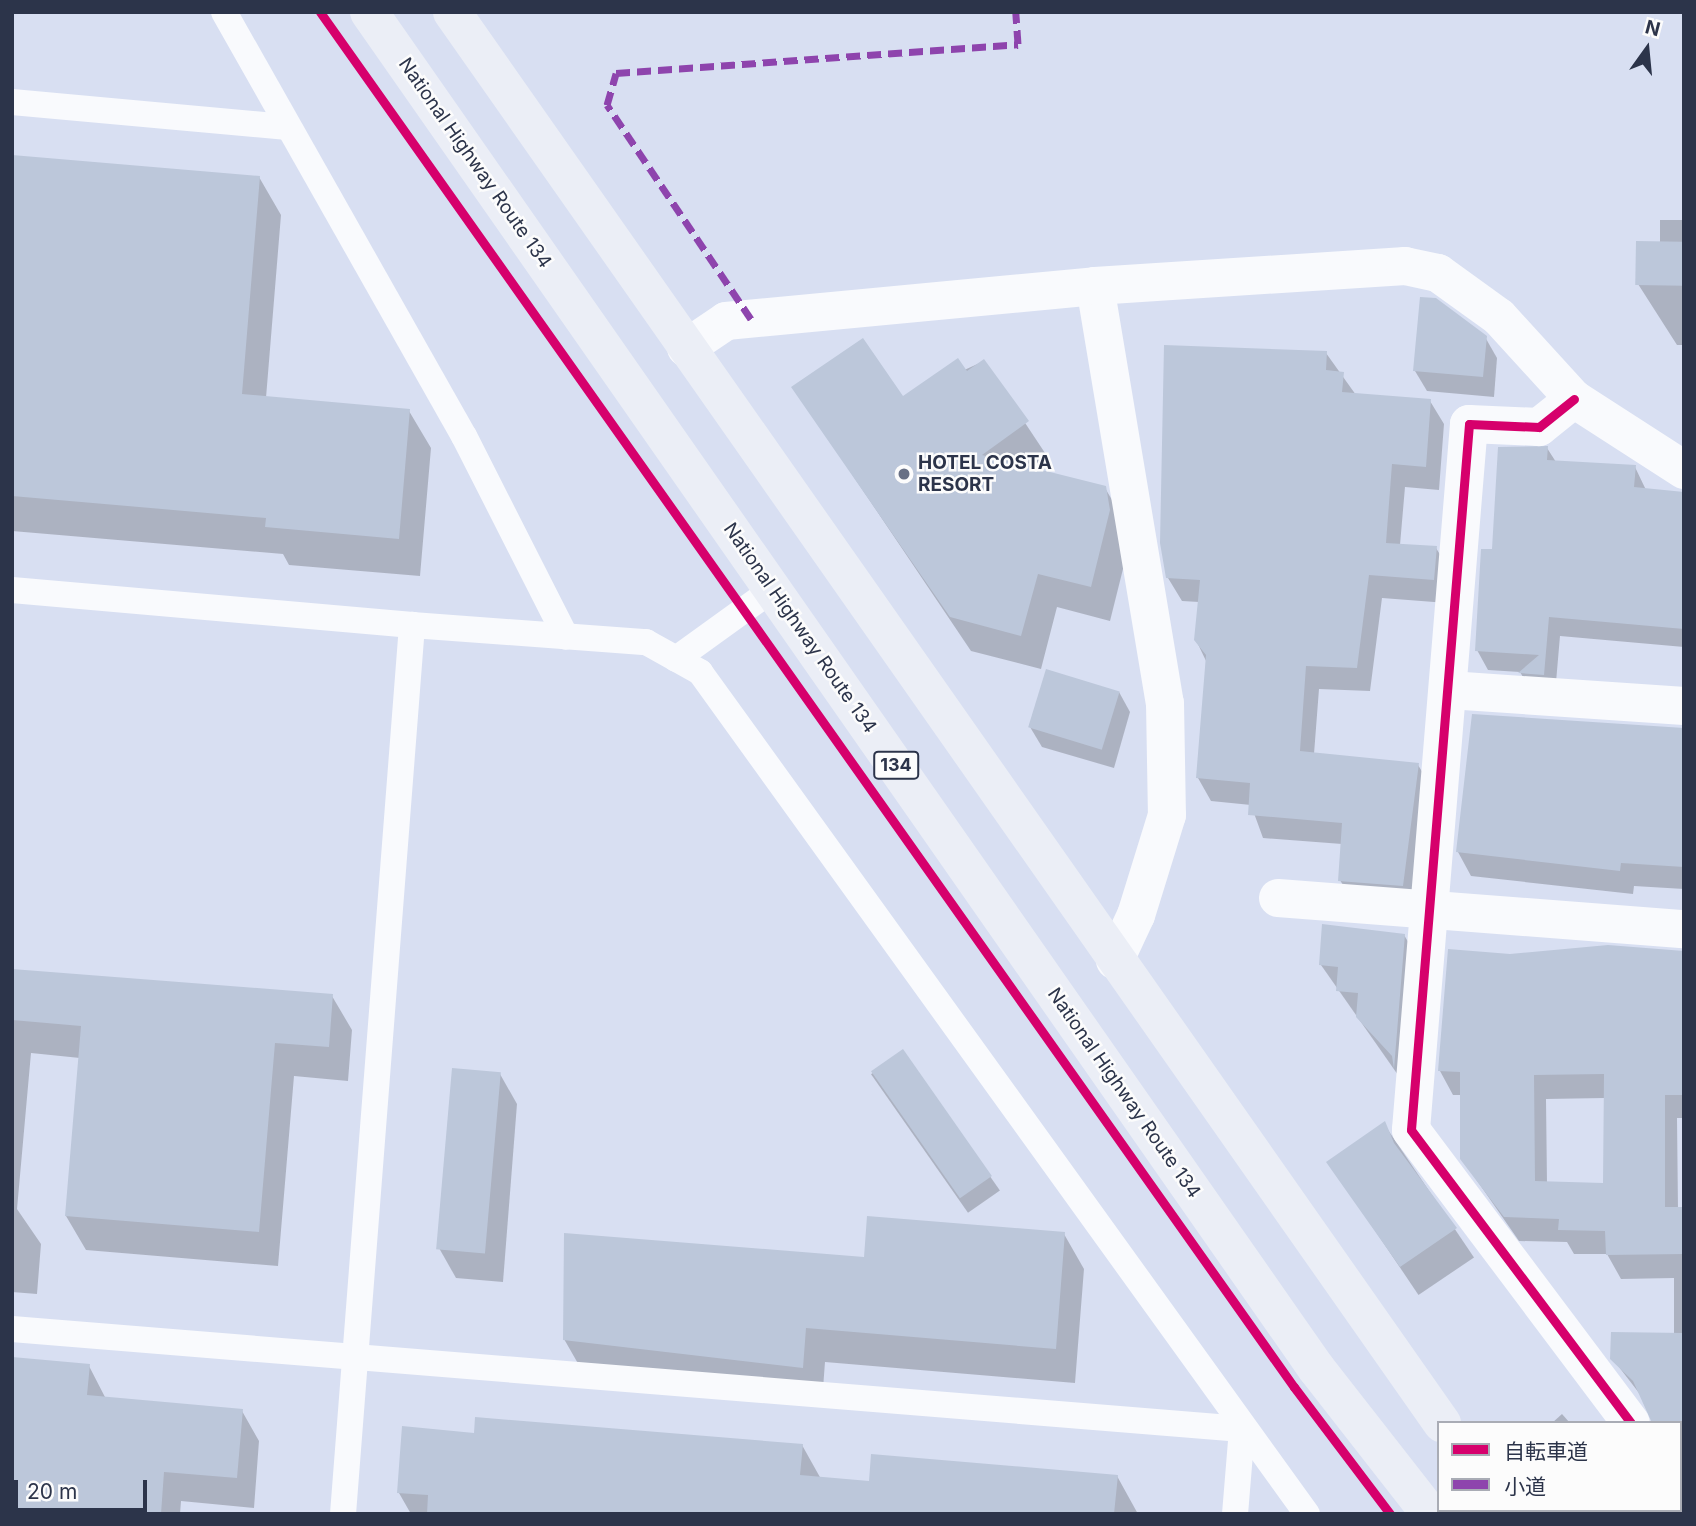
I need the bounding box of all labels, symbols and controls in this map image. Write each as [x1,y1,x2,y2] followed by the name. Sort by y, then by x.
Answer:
[1612,14,1682,84] north arrow
[1643,15,1663,41] text: N
[394,54,556,272] street label: National Highway Route 134
[918,452,1052,496] place label: HOTEL COSTA RESORT
[896,466,912,482] marker: HOTEL COSTA RESORT
[719,519,881,737] street label: National Highway Route 134
[872,750,920,780] road number: 134
[1043,984,1205,1202] street label: National Highway Route 134
[1437,1421,1682,1512] legend
[1504,1439,1588,1464] text: 自転車道
[18,1466,150,1510] scale bar
[1504,1474,1546,1499] text: 小道
[27,1479,77,1504] text: 20 m

